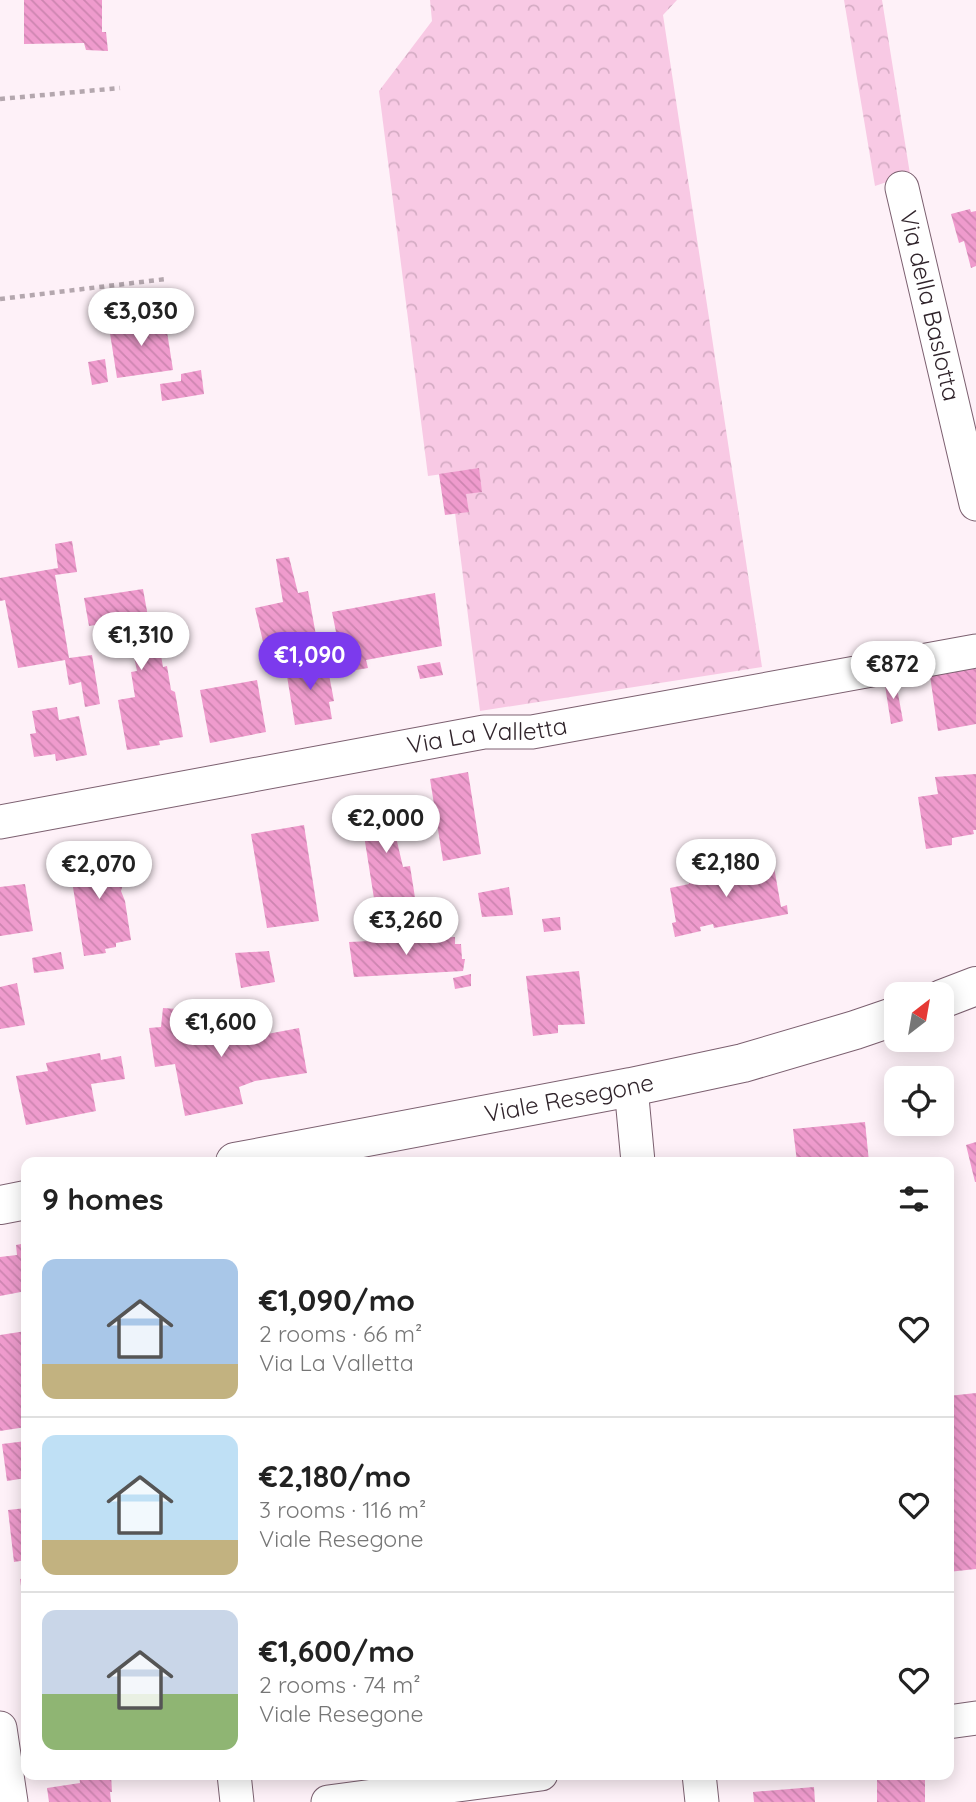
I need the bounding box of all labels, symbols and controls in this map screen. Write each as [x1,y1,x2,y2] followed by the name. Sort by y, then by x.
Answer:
[894,207,967,404] street label: Via della Baslotta
[84,288,198,348] pin: €3,030
[104,296,178,325] text: €3,030
[84,612,198,672] pin: €1,310
[108,620,174,649] text: €1,310
[253,632,367,692] pin: €1,090
[274,640,346,669] text: €1,090
[852,642,934,701] pin: €872
[867,649,919,678] text: €872
[404,710,569,760] street label: Via La Valletta
[329,796,443,855] pin: €2,000
[348,803,424,832] text: €2,000
[669,839,783,899] pin: €2,180
[42,842,156,901] pin: €2,070
[692,847,760,876] text: €2,180
[62,849,136,878] text: €2,070
[349,898,463,957] pin: €3,260
[369,905,443,934] text: €3,260
[884,982,954,1052] north arrow
[884,982,954,1136] map controls
[164,1000,278,1059] pin: €1,600
[186,1007,256,1036] text: €1,600
[884,1066,954,1136] button: locate
[482,1067,656,1128] street label: Viale Resegone
[42,1180,164,1218] text: 9 homes
[895,1180,933,1218] icon: filters
[259,1281,415,1319] text: €1,090/mo
[98,1287,182,1371] icon: home
[895,1310,933,1348] icon: heart
[259,1319,422,1348] text: 2 rooms · 66 m²
[259,1348,414,1377] text: Via La Valletta
[259,1457,411,1495] text: €2,180/mo
[98,1463,182,1547] icon: home
[895,1486,933,1524] icon: heart
[259,1495,426,1524] text: 3 rooms · 116 m²
[259,1524,424,1553] text: Viale Resegone
[259,1632,415,1670] text: €1,600/mo
[98,1638,182,1722] icon: home
[895,1661,933,1699] icon: heart
[259,1670,421,1699] text: 2 rooms · 74 m²
[259,1699,424,1728] text: Viale Resegone

